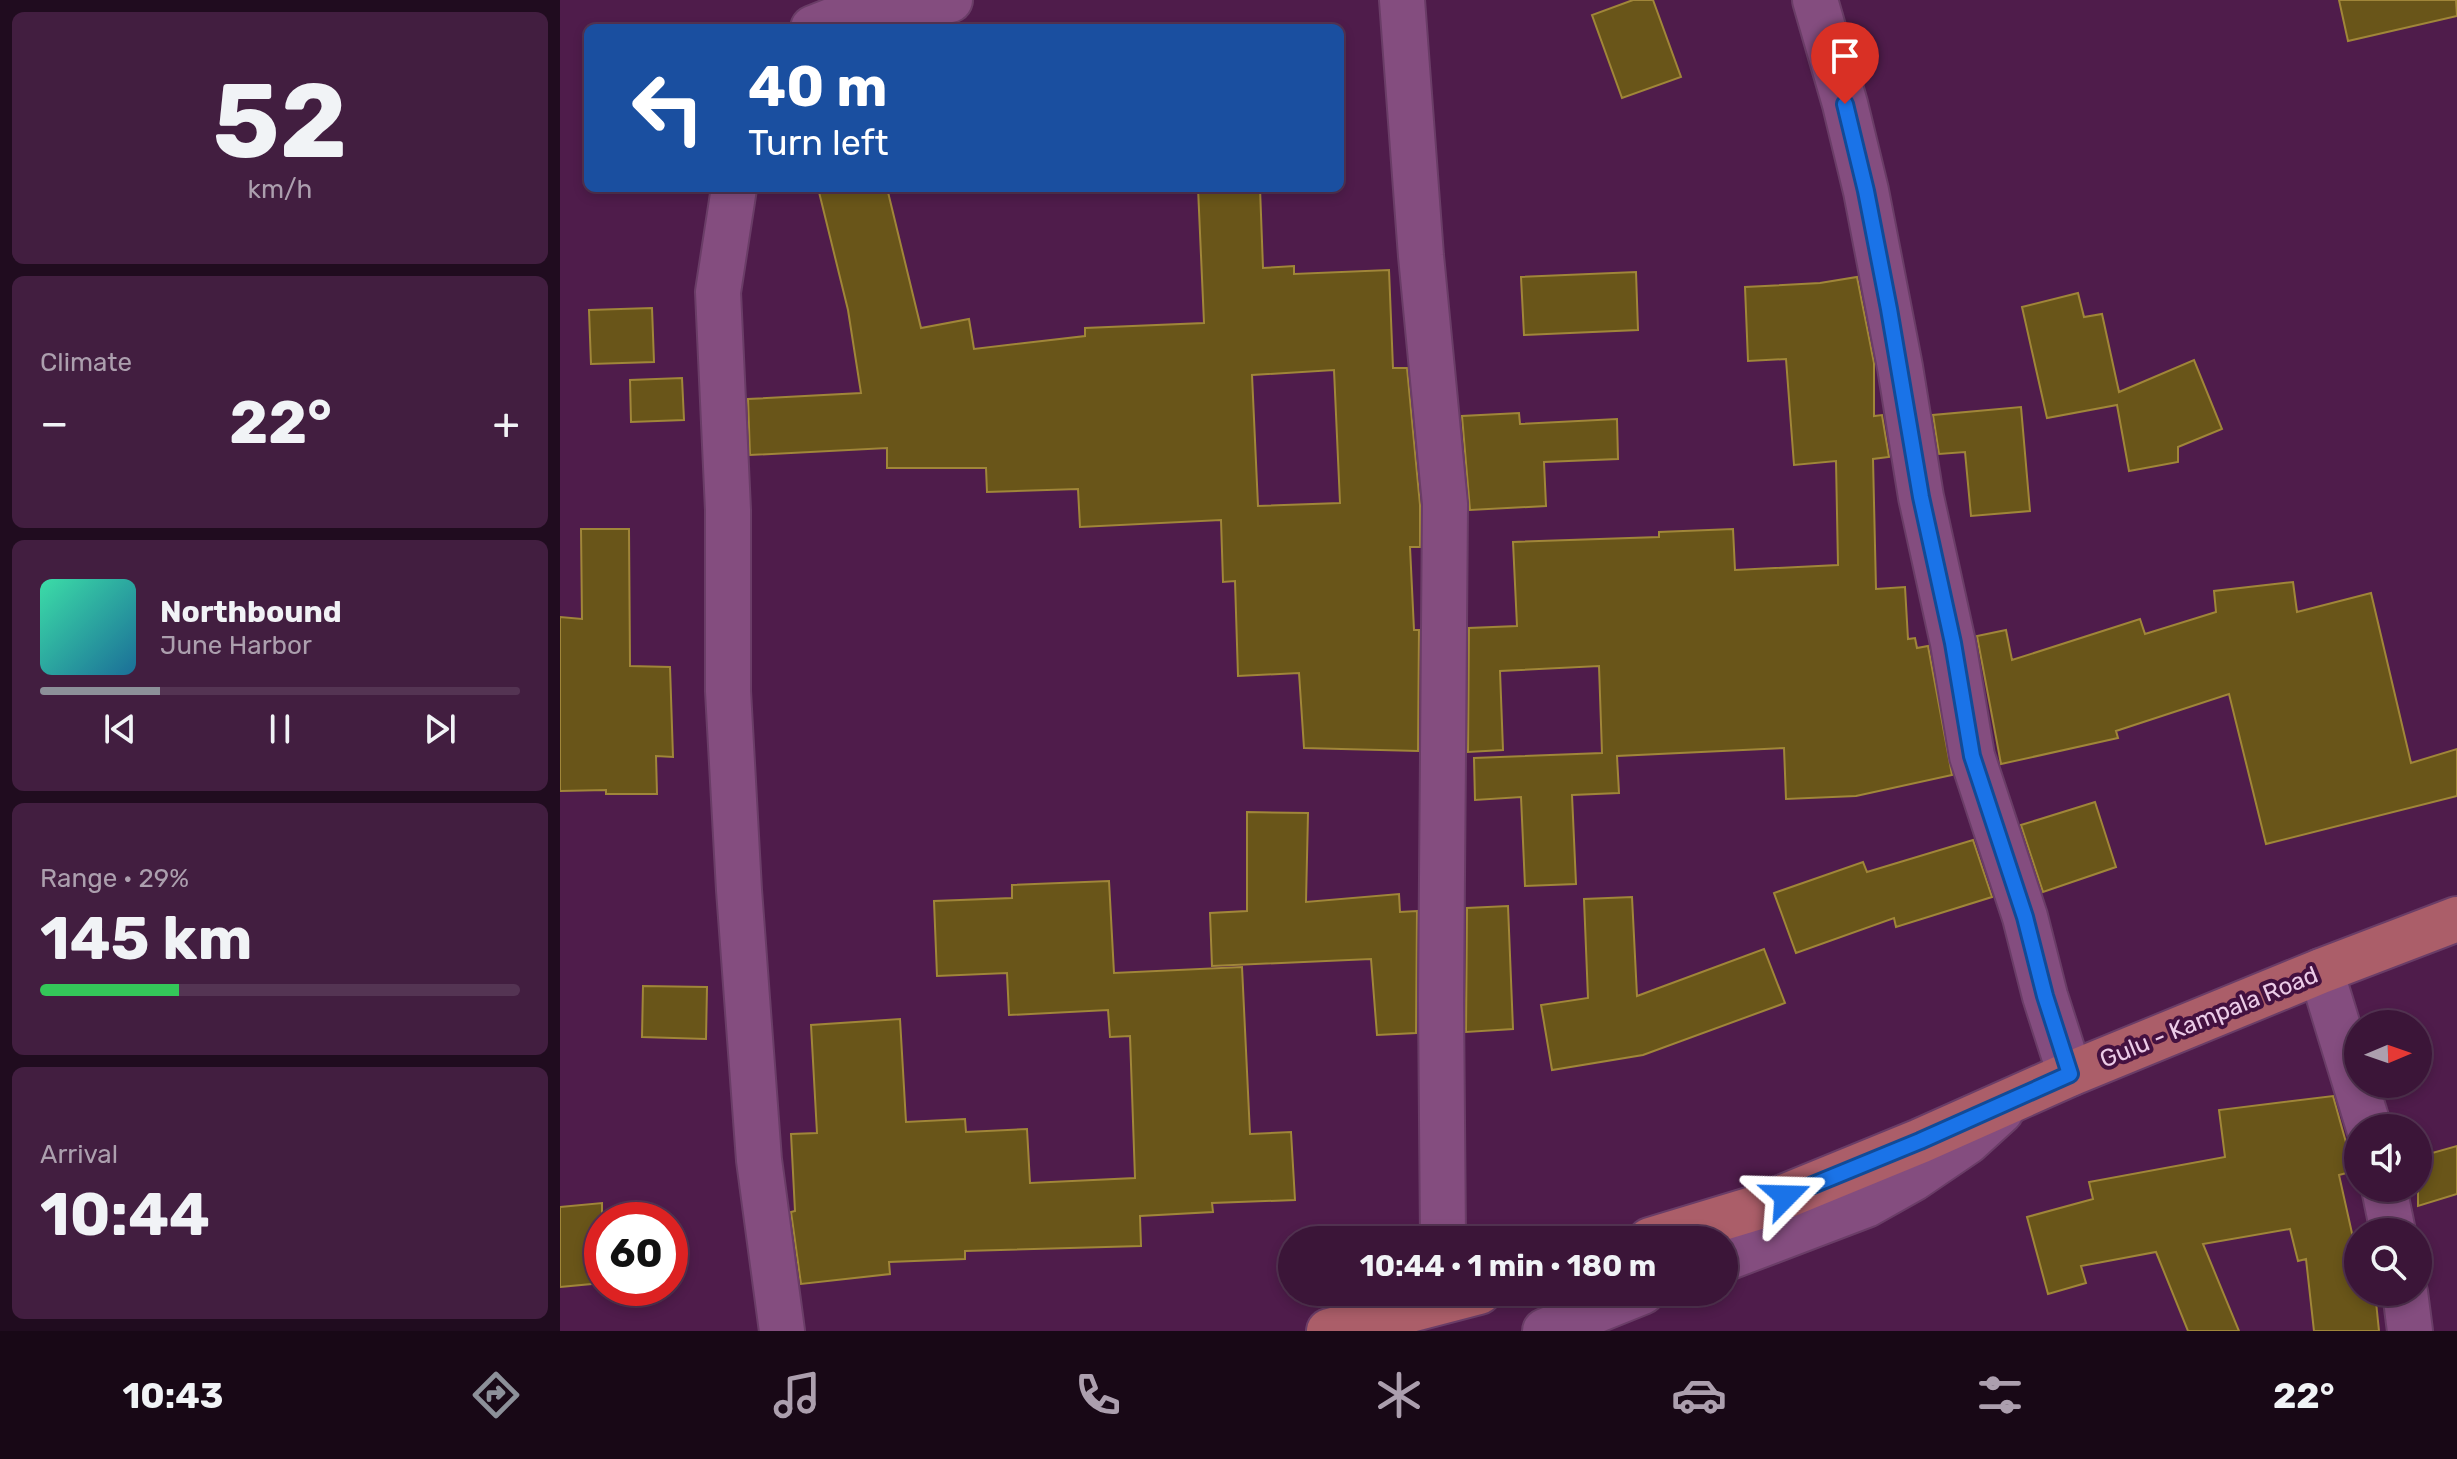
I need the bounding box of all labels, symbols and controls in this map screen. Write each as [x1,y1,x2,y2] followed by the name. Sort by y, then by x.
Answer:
[1811,22,1879,104] pin
[1823,34,1867,78] icon: arrive
[748,54,888,120] text: 40 m
[616,56,720,160] icon: left
[213,60,347,183] text: 52
[748,121,889,164] text: Turn left
[248,174,312,205] text: km/h
[40,347,132,378] text: Climate
[229,387,332,458] text: 22°
[40,397,69,449] text: −
[493,397,520,449] text: +
[160,594,342,630] text: Northbound
[160,630,312,661] text: June Harbor
[98,707,142,751] icon: previous
[258,707,302,751] icon: pause
[418,707,462,751] icon: next
[40,863,189,894] text: Range · 29%
[40,903,252,974] text: 145 km
[2096,960,2322,1074] street label: Gulu - Kampala Road
[2344,1010,2432,1098] north arrow
[2344,1010,2432,1306] map controls
[2344,1114,2432,1202] button: sound
[40,1139,118,1170] text: Arrival
[1744,1154,1828,1238] position arrow
[40,1179,210,1250] text: 10:44
[584,1202,688,1306] speed limit sign: 60
[2344,1218,2432,1306] button: search
[1360,1248,1656,1284] text: 10:44 · 1 min · 180 m
[468,1367,524,1423] icon: directions
[769,1367,825,1423] icon: music
[1070,1367,1126,1423] icon: phone
[1371,1367,1427,1423] icon: climate
[1671,1367,1727,1423] icon: car
[1972,1367,2028,1423] icon: filters
[122,1374,224,1417] text: 10:43
[2273,1374,2335,1417] text: 22°

